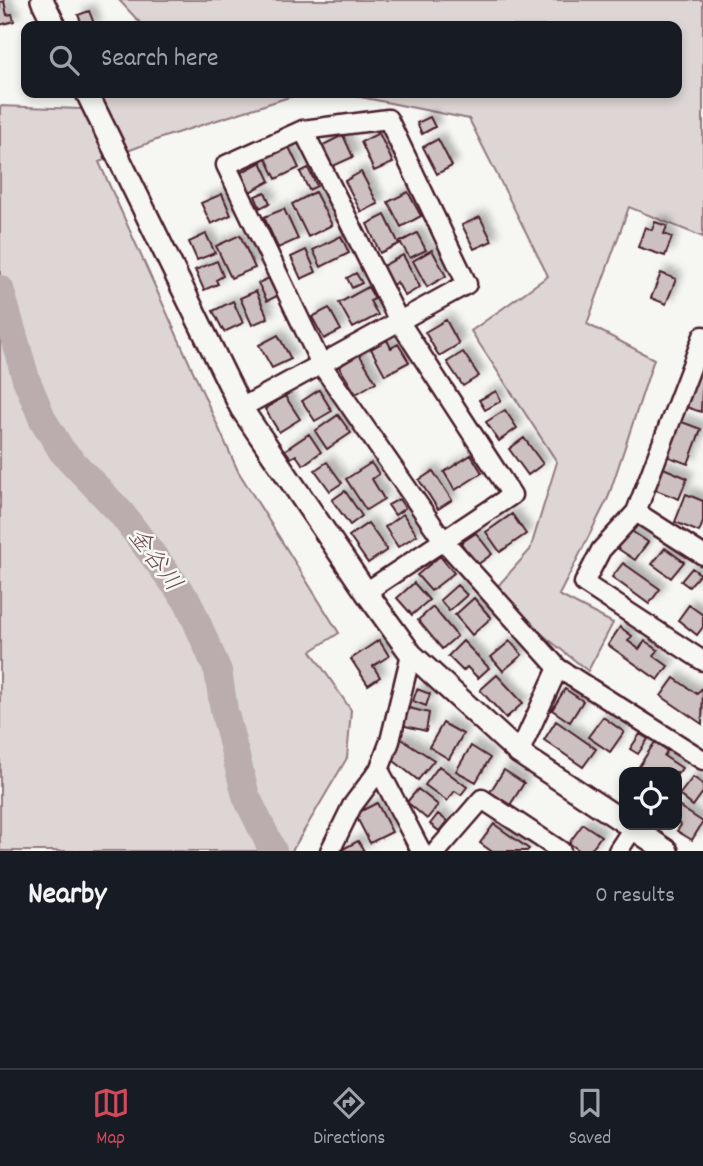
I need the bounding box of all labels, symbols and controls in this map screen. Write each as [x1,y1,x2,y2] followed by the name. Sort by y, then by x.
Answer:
[21,21,682,98] search box
[45,41,83,79] icon: search
[101,41,219,78] text: Search here
[118,522,189,600] water label: 金谷川
[619,767,682,830] map controls
[619,767,682,830] button: locate
[28,875,106,918] text: Nearby
[595,880,675,913] text: 0 results
[92,1084,130,1153] tab: Map
[313,1084,385,1153] tab: Directions
[569,1084,611,1153] tab: Saved

